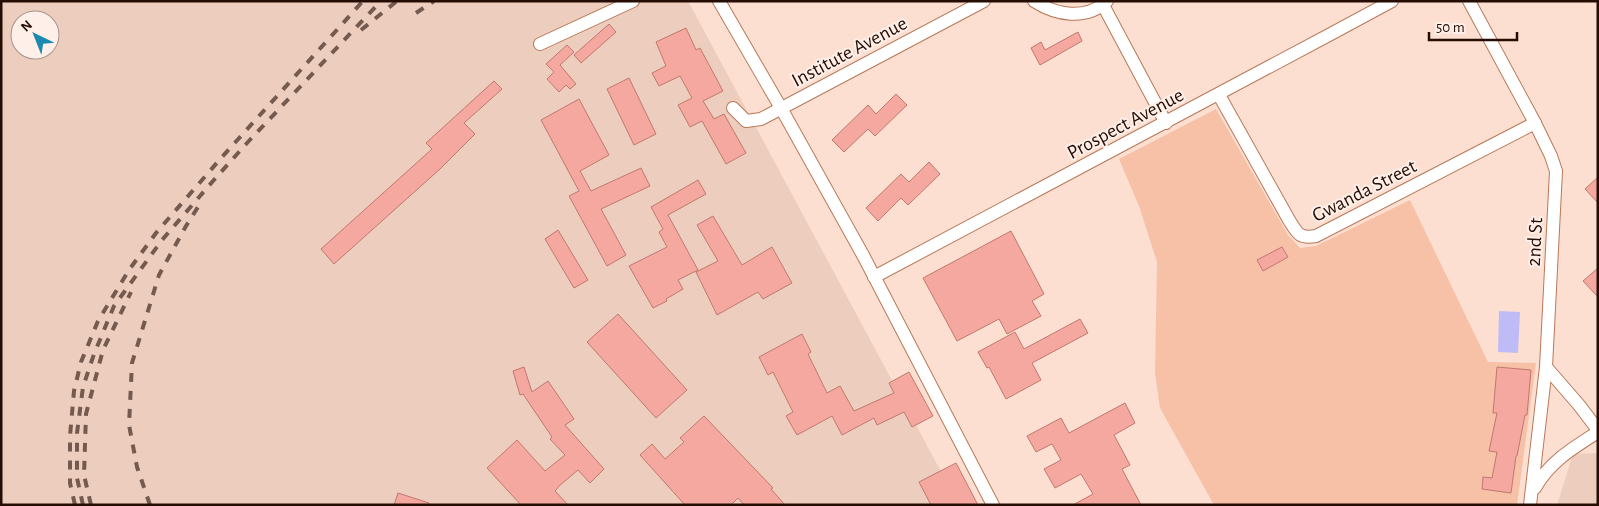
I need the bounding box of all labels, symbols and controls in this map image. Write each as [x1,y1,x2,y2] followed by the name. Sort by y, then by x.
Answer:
[10,10,60,60] north arrow
[1429,10,1516,42] scale bar
[788,13,911,91] street label: Institute Avenue
[18,18,35,35] text: N
[1436,20,1465,35] text: 50 m
[1064,85,1187,163] street label: Prospect Avenue
[1309,156,1420,226] street label: Gwanda Street
[1524,216,1546,267] street label: 2nd St

